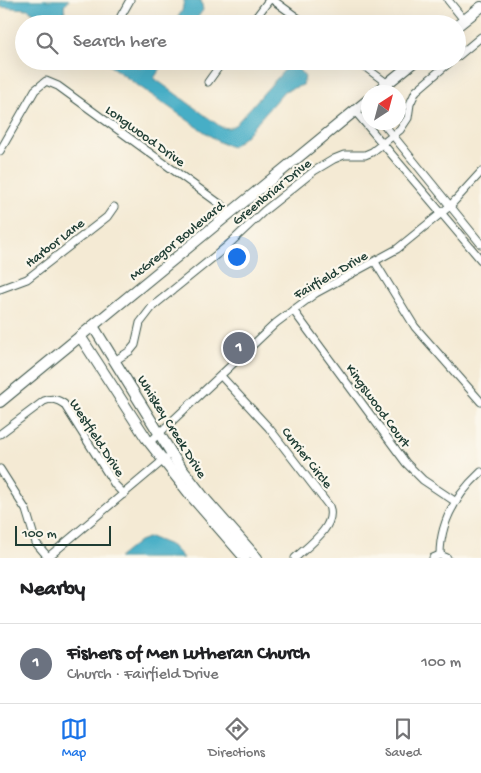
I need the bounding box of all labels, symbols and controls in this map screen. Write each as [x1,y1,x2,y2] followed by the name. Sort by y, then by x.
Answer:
[15,15,466,70] search box
[33,29,61,57] icon: search
[73,31,167,54] text: Search here
[361,85,406,130] north arrow
[101,102,188,172] street label: Longwood Drive
[230,155,316,230] street label: Greenbriar Drive
[127,197,230,285] street label: McGregor Boulevard
[23,215,89,272] street label: Harbor Lane
[224,244,250,270] your location
[290,248,372,305] street label: Fairfield Drive
[223,329,255,367] pin: 1
[341,361,414,453] street label: Kingswood Court
[132,373,210,483] street label: Whiskey Creek Drive
[64,396,128,481] street label: Westfield Drive
[277,424,336,493] street label: Currier Circle
[15,523,111,546] scale bar
[22,526,57,543] text: 100 m
[20,578,85,603] text: Nearby
[67,643,310,666] text: Fishers of Men Lutheran Church
[33,654,39,673] text: 1
[421,654,461,673] text: 100 m
[67,666,218,685] text: Church · Fairfield Drive
[60,715,88,762] tab: Map
[208,715,265,762] tab: Directions
[385,715,421,762] tab: Saved

